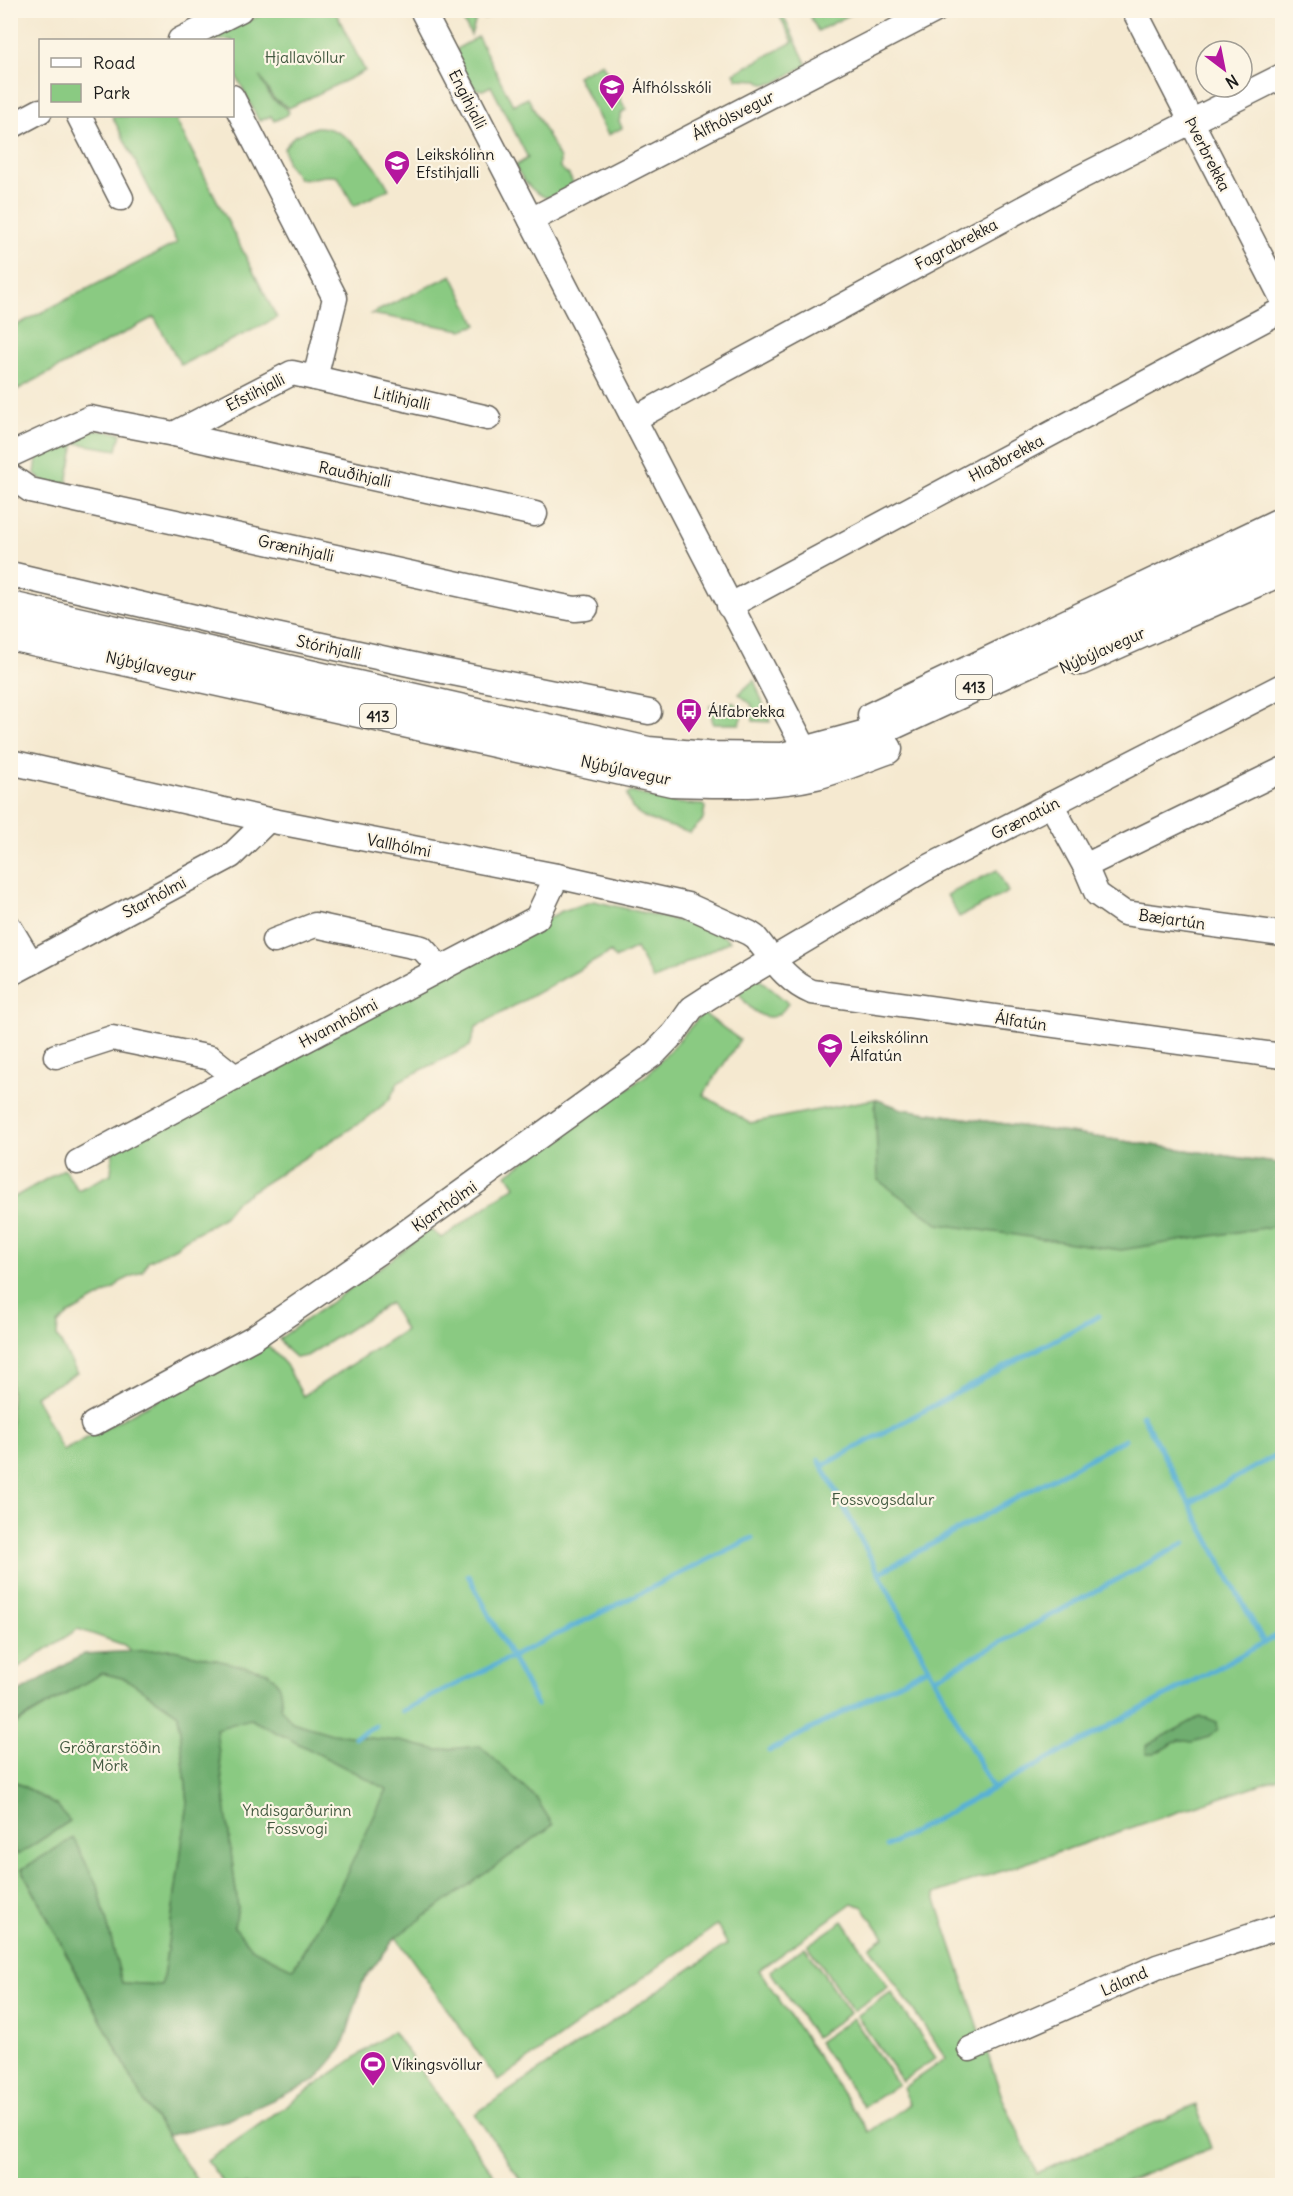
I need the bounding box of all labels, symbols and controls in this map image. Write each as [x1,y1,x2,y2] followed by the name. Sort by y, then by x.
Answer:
[39,39,234,117] legend
[1194,39,1254,99] north arrow
[265,47,346,67] park label: Hjallavöllur
[93,51,136,74] text: Road
[445,66,491,132] street label: Engihjalli
[1222,70,1242,93] text: N
[597,72,627,110] school or university icon: Álfhólsskóli
[632,77,712,97] place label: Álfhólsskóli
[93,81,130,104] text: Park
[689,86,778,144] street label: Álfhólsvegur
[1181,113,1235,195] street label: Þverbrekka
[416,144,495,182] place label: Leikskólinn Efstihjalli
[382,148,412,186] school or university icon: Leikskólinn Efstihjalli
[911,214,1001,274] street label: Fagrabrekka
[222,369,288,415] street label: Efstihjalli
[372,382,432,414] street label: Litlihjalli
[965,430,1047,486] street label: Hlaðbrekka
[317,457,393,491] street label: Rauðihjalli
[256,530,336,566] street label: Grænihjalli
[1056,622,1148,678] street label: Nýbýlavegur
[295,630,363,664] street label: Stórihjalli
[104,647,198,685] street label: Nýbýlavegur
[956,675,992,699] road number: 413
[674,696,704,734] bus stop icon: Álfabrekka
[708,701,785,721] place label: Álfabrekka
[360,704,396,728] road number: 413
[579,751,673,789] street label: Nýbýlavegur
[988,792,1062,844] street label: Grænatún
[365,829,433,861] street label: Vallhólmi
[119,872,189,922] street label: Starhólmi
[1137,904,1207,934] street label: Bæjartún
[295,994,381,1052] street label: Hvannhólmi
[994,1007,1048,1035] street label: Álfatún
[850,1027,929,1065] place label: Leikskólinn Álfatún
[815,1031,845,1069] school or university icon: Leikskólinn Álfatún
[408,1176,480,1236] street label: Kjarrhólmi
[832,1489,935,1509] park label: Fossvogsdalur
[59,1737,161,1775] park label: Gróðrarstöðin Mörk
[242,1800,352,1838] park label: Yndisgarðurinn Fossvogi
[1097,1962,1151,2000] street label: Láland
[358,2049,388,2087] sports icon: Víkingsvöllur
[392,2054,483,2074] place label: Víkingsvöllur

